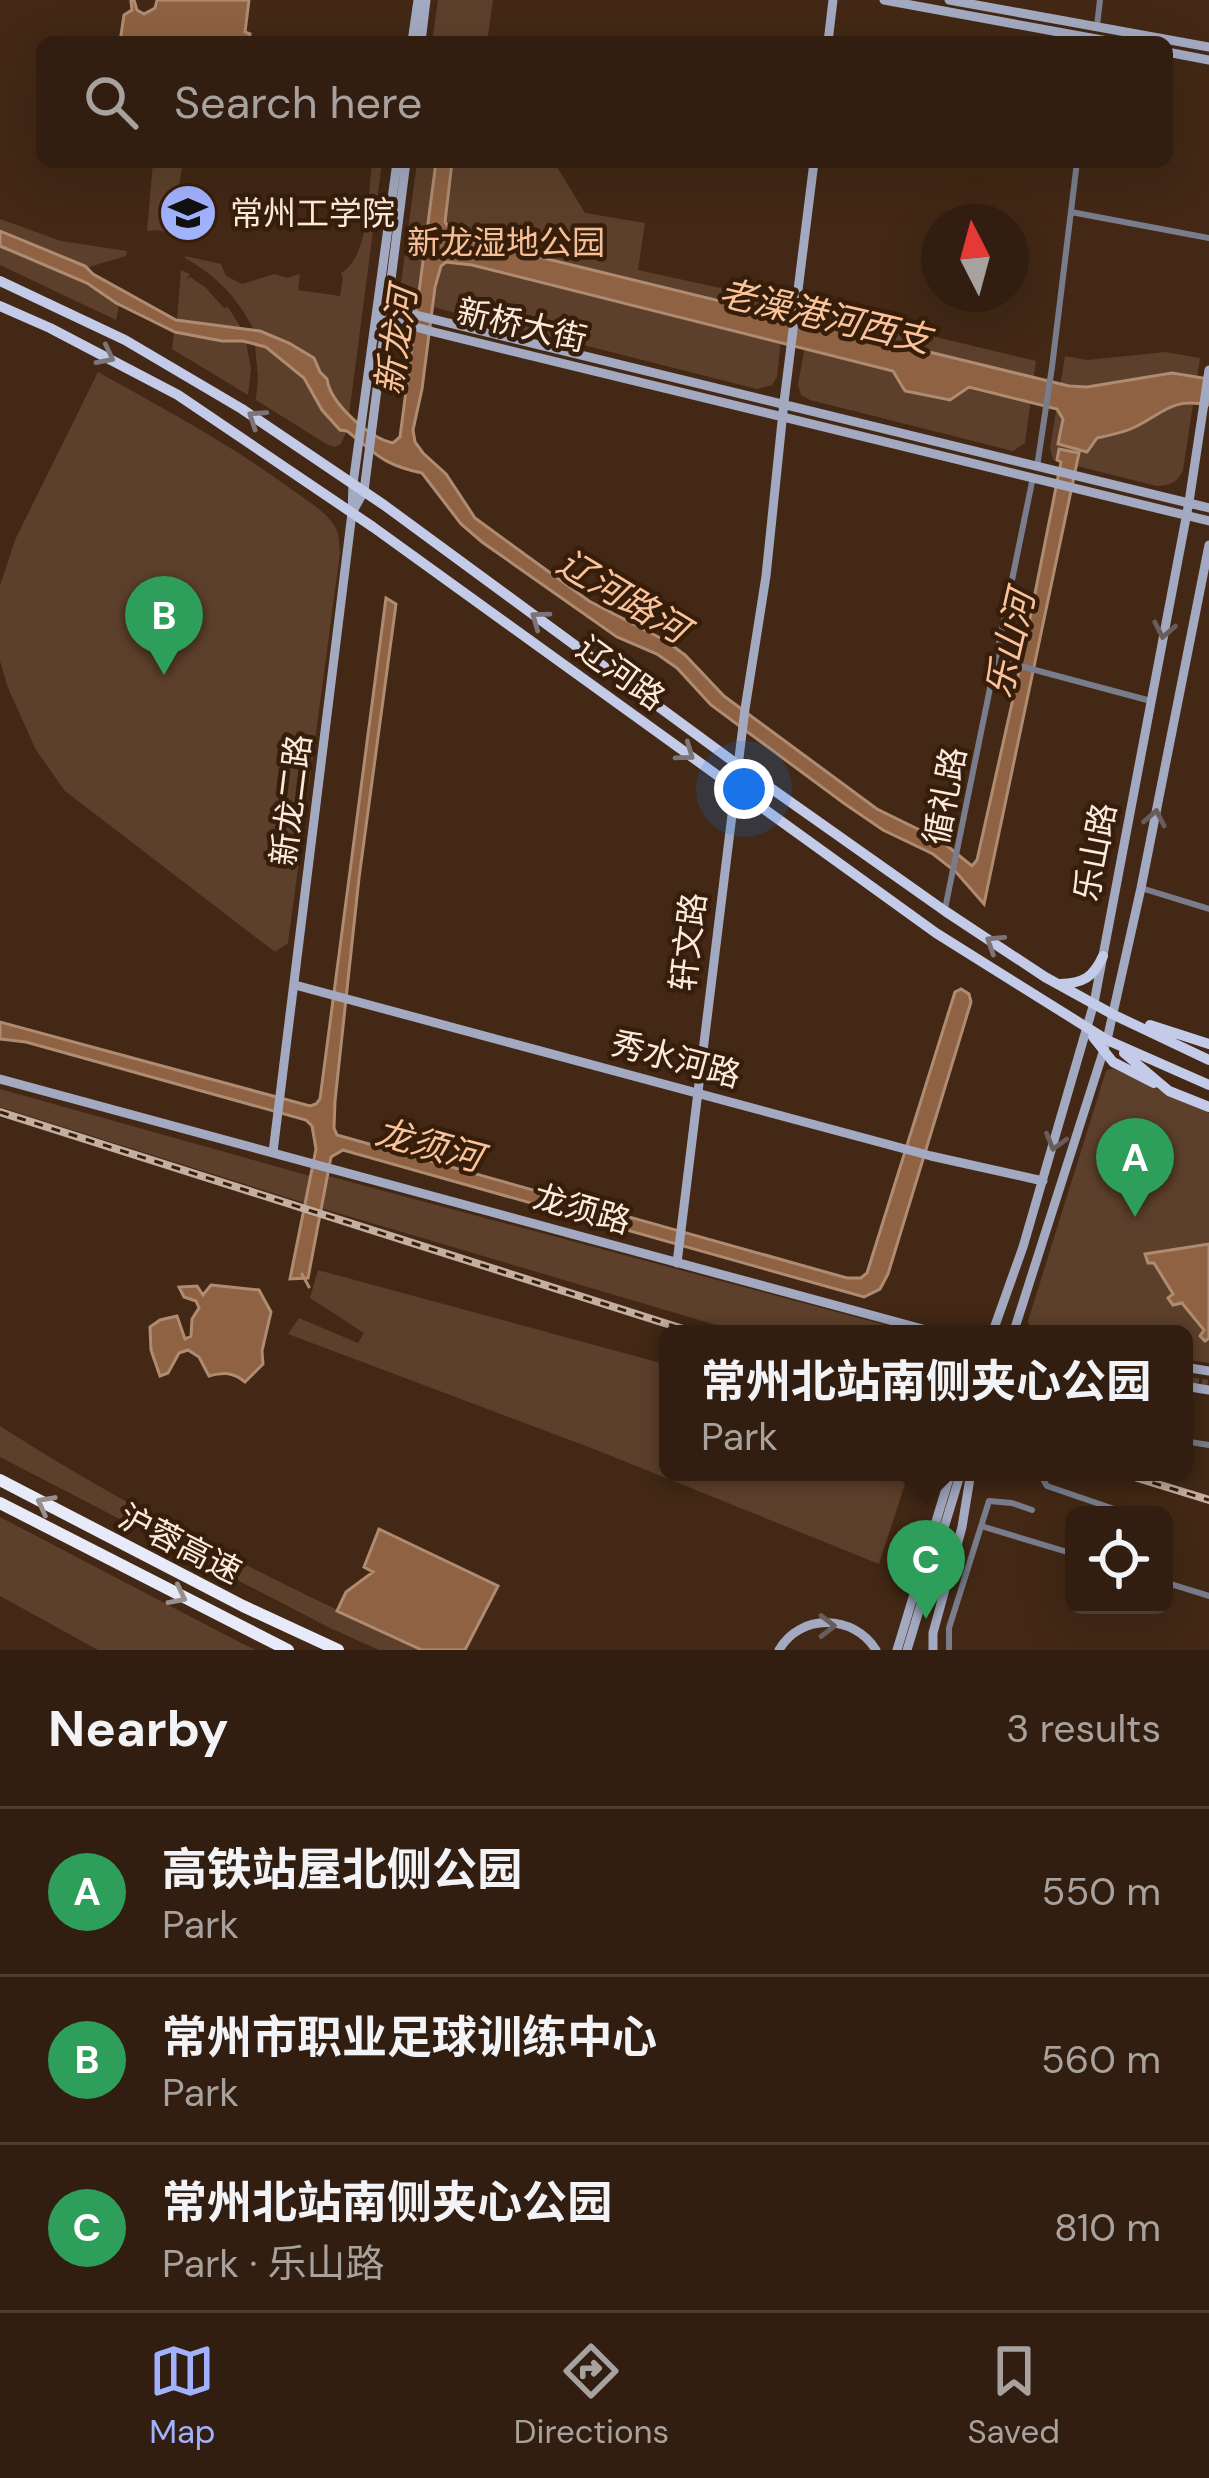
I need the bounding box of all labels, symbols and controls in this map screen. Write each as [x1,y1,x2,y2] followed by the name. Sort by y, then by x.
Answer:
[36,36,1173,168] search box
[78,69,144,135] icon: search
[174,73,422,132] text: Search here
[157,182,219,244] school or university icon: 常州工学院
[230,192,395,235] place label: 常州工学院
[921,204,1029,312] north arrow
[407,221,605,264] park label: 新龙湿地公园
[714,269,939,364] water label: 老澡港河西支
[365,278,428,398] water label: 新龙河
[453,289,591,361] street label: 新桥大街
[93,342,115,365] one-way arrow
[247,411,269,433] one-way arrow
[549,539,702,656] water label: 辽河路河
[125,576,203,675] pin: B
[975,580,1046,702] water label: 乐山河
[531,612,552,634] one-way arrow
[1153,620,1178,640] one-way arrow
[568,627,674,719] street label: 辽河路
[262,732,320,868] street label: 新龙二路
[673,739,694,761] one-way arrow
[914,743,976,849] street label: 循礼路
[714,759,774,819] your location
[1064,799,1126,905] street label: 乐山路
[1141,808,1167,828] one-way arrow
[661,890,715,994] street label: 轩文路
[985,935,1007,957] one-way arrow
[607,1021,745,1097] street label: 秀水河路
[371,1108,493,1183] water label: 龙须河
[1096,1118,1174,1217] pin: A
[1044,1131,1069,1152] one-way arrow
[528,1175,636,1243] street label: 龙须路
[659,1325,1193,1481] popup
[701,1352,1151,1411] text: 常州北站南侧夹心公园
[701,1411,778,1462] text: Park
[37,1495,58,1518] one-way arrow
[111,1495,249,1593] street label: 沪蓉高速
[1065,1506,1173,1614] map controls
[1065,1506,1173,1614] button: locate
[887,1520,965,1619] pin: C
[166,1582,187,1606] one-way arrow
[819,1613,837,1639] one-way arrow
[48,1695,229,1762] text: Nearby
[1006,1703,1161,1754] text: 3 results
[162,1840,522,1899] text: 高铁站屋北侧公园
[73,1866,101,1917] text: A
[1042,1866,1161,1917] text: 550 m
[162,1899,239,1950] text: Park
[162,2008,657,2067] text: 常州市职业足球训练中心
[75,2034,99,2085] text: B
[1041,2034,1161,2085] text: 560 m
[162,2067,239,2118] text: Park
[162,2173,612,2232] text: 常州北站南侧夹心公园
[73,2202,101,2253] text: C
[1054,2202,1161,2253] text: 810 m
[162,2238,385,2289] text: Park · 乐山路
[149,2338,216,2453] tab: Map
[514,2338,669,2453] tab: Directions
[967,2338,1060,2453] tab: Saved

